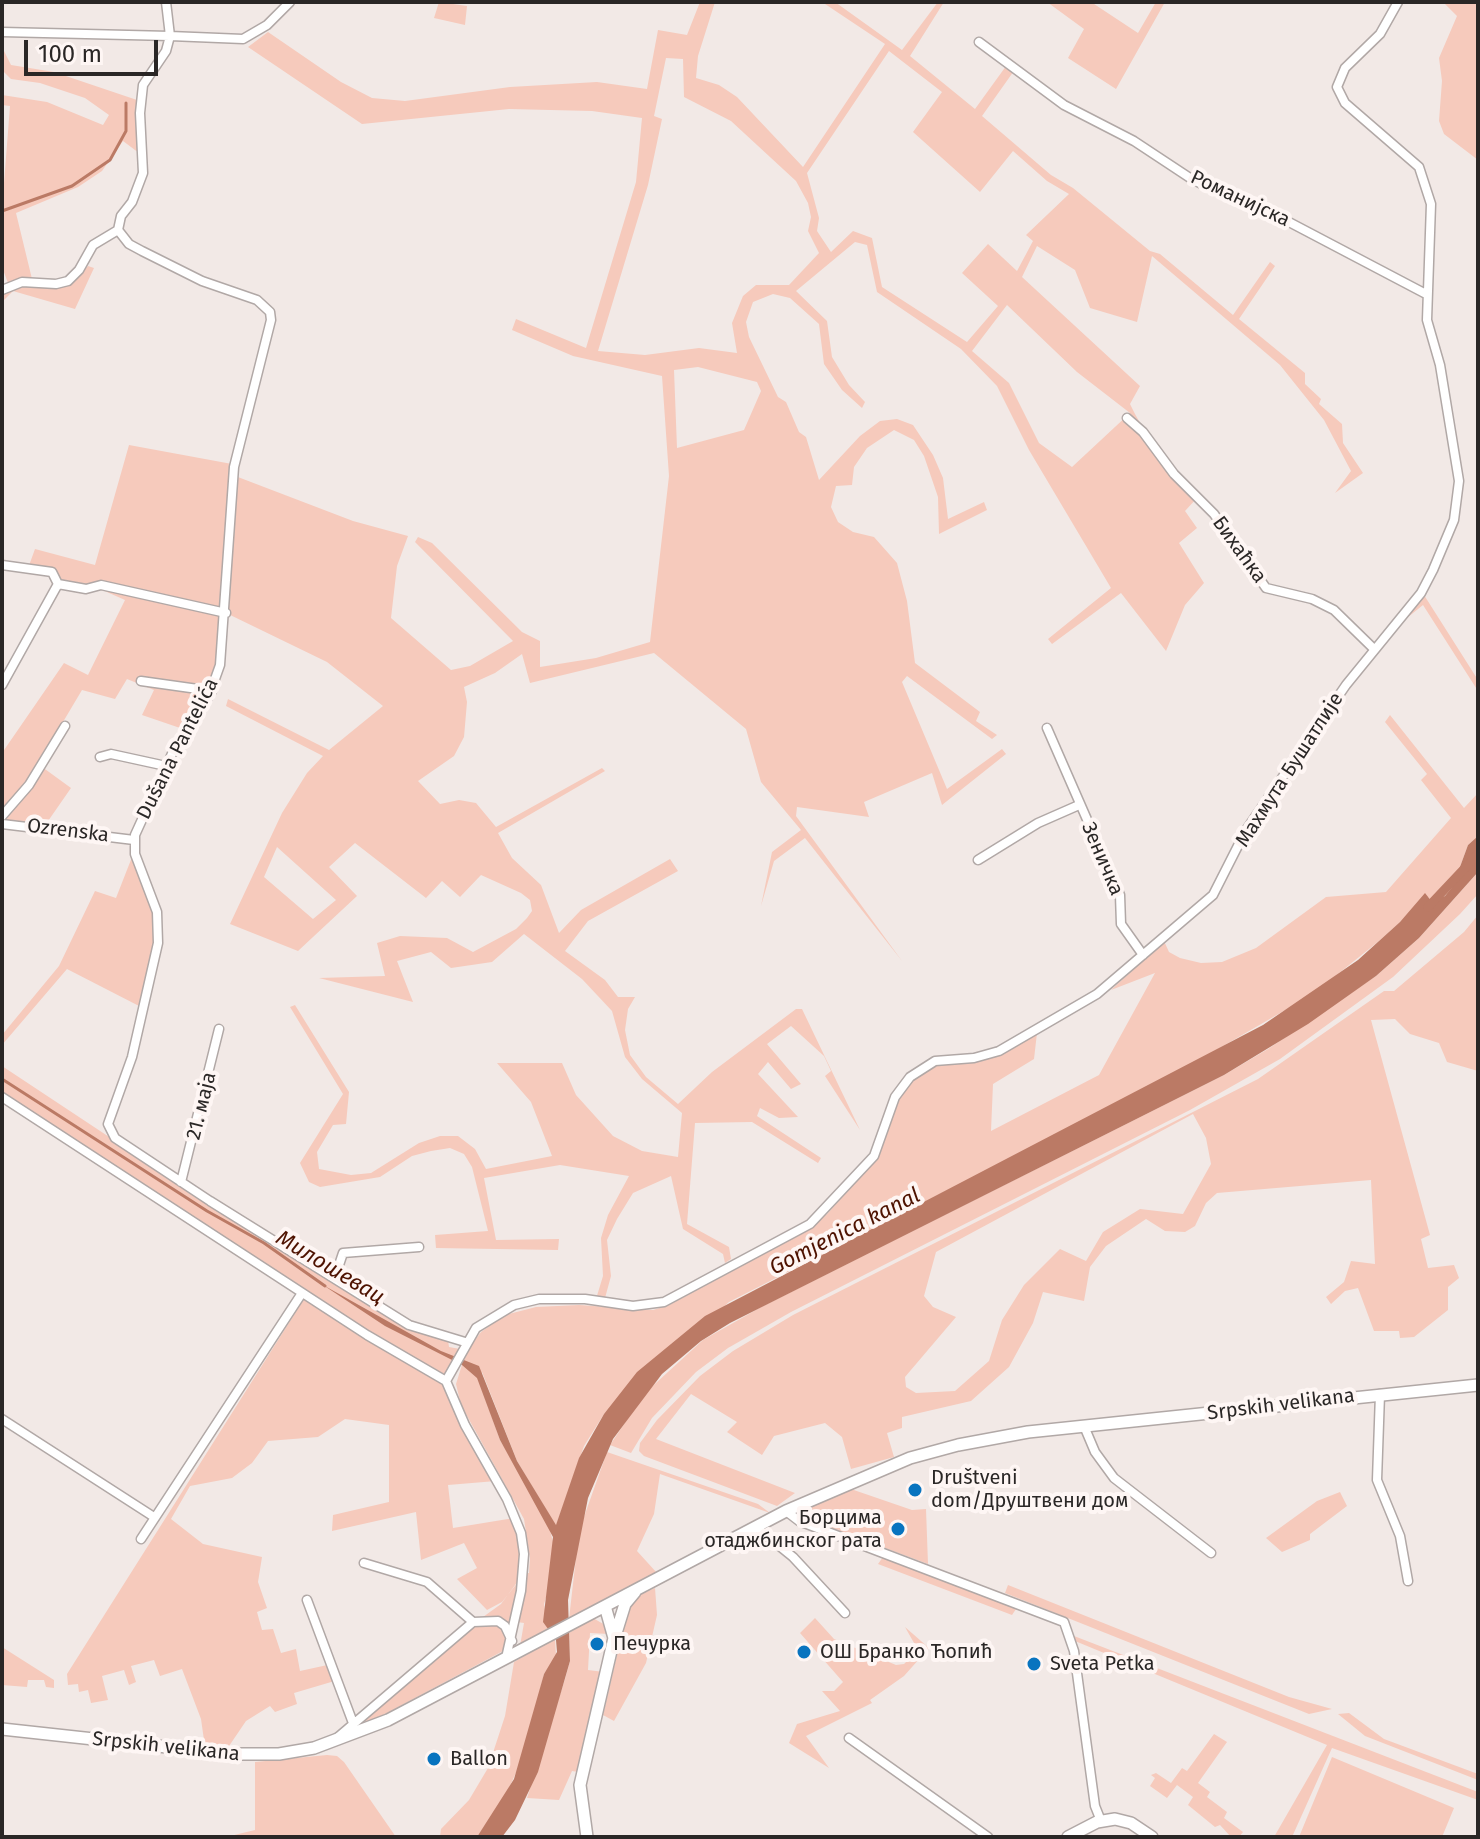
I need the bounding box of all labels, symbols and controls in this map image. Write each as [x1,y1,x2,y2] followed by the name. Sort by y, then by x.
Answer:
[28,24,162,74] scale bar
[38,40,102,68] text: 100 m
[1186,166,1294,232] street label: Романијска
[1207,512,1271,588] street label: Бихаћка
[132,674,224,824] street label: Dušana Pantelića
[1231,688,1349,852] street label: Махмута Бушатлије
[26,814,110,848] street label: Ozrenska
[1076,819,1128,899] street label: Зеничка
[182,1070,222,1142] street label: 21. маја
[765,1183,925,1281] water label: Gomjenica kanal
[271,1225,389,1311] water label: Милошевац
[1206,1384,1356,1426] street label: Srpskih velikana
[931,1466,1128,1513] place label: Društveni dom/Друштвени дом
[906,1481,924,1499] marker: Društveni dom/Друштвени дом
[704,1506,882,1553] place label: Борцима отаджбинског рата
[889,1520,907,1538] marker: Борцима отаджбинског рата
[613,1632,691,1656] place label: Печурка
[588,1635,606,1653] marker: Печурка
[820,1640,992,1664] place label: ОШ Бранко Ћопић
[795,1643,813,1661] marker: ОШ Бранко Ћопић
[1050,1652,1155,1676] place label: Sveta Petka
[1025,1655,1043,1673] marker: Sveta Petka
[91,1727,241,1767] street label: Srpskih velikana
[450,1747,508,1771] place label: Ballon
[425,1750,443,1768] marker: Ballon

